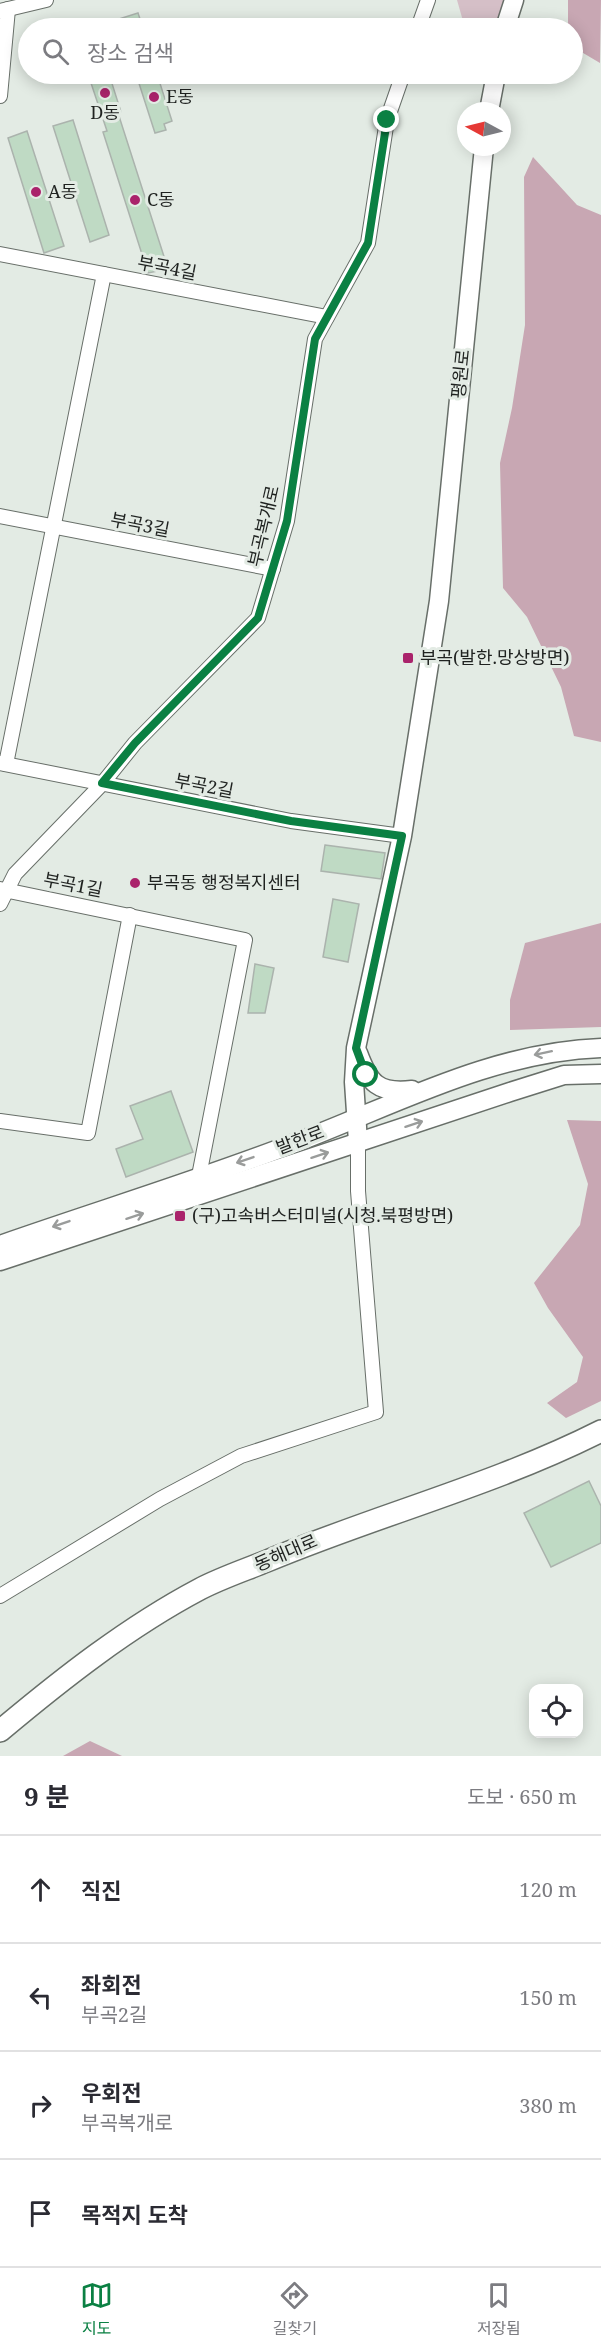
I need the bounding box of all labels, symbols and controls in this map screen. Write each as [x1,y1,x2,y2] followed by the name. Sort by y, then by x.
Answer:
[18,18,583,84] search box
[39,35,72,68] icon: search
[87,37,174,67] text: 장소 검색
[166,84,194,108] place label: E동
[98,86,112,100] marker: D동
[147,90,161,104] marker: E동
[90,100,120,124] place label: D동
[457,102,511,156] north arrow
[373,106,399,132] route end
[48,179,77,203] place label: A동
[29,185,43,199] marker: A동
[147,187,175,211] place label: C동
[128,193,142,207] marker: C동
[136,250,199,284] street label: 부곡4길
[445,348,475,400] street label: 평원로
[242,483,284,569] street label: 부곡복개로
[109,507,172,541] street label: 부곡3길
[420,645,569,669] place label: 부곡(발한.망상방면)
[401,651,415,665] marker: 부곡(발한.망상방면)
[173,768,236,802] street label: 부곡2길
[42,867,105,901] street label: 부곡1길
[147,870,301,894] place label: 부곡동 행정복지센터
[128,876,142,890] marker: 부곡동 행정복지센터
[534,1048,553,1059] one-way arrow
[352,1061,378,1087] route start
[404,1117,423,1128] one-way arrow
[272,1119,327,1159] street label: 발한로
[310,1148,329,1159] one-way arrow
[236,1156,255,1167] one-way arrow
[192,1203,453,1227] place label: (구)고속버스터미널(시청.북평방면)
[173,1209,187,1223] marker: (구)고속버스터미널(시청.북평방면)
[125,1210,144,1221] one-way arrow
[52,1219,71,1230] one-way arrow
[250,1528,321,1576] street label: 동해대로
[529,1684,583,1738] map controls
[529,1684,583,1738] button: locate
[24,1778,69,1814] text: 9 분
[467,1783,577,1810] text: 도보 · 650 m
[24,1873,57,1906] icon: ahead
[81,1875,121,1905] text: 직진
[519,1876,577,1903] text: 120 m
[81,1969,142,1999] text: 좌회전
[24,1981,57,2014] icon: left
[519,1984,577,2011] text: 150 m
[81,2001,147,2028] text: 부곡2길
[81,2077,142,2107] text: 우회전
[24,2089,57,2122] icon: right
[519,2092,577,2119] text: 380 m
[81,2109,173,2136] text: 부곡복개로
[24,2197,57,2230] icon: arrive
[81,2199,188,2229] text: 목적지 도착
[80,2279,113,2339] tab: 지도
[273,2279,317,2339] tab: 길찾기
[477,2279,521,2339] tab: 저장됨

